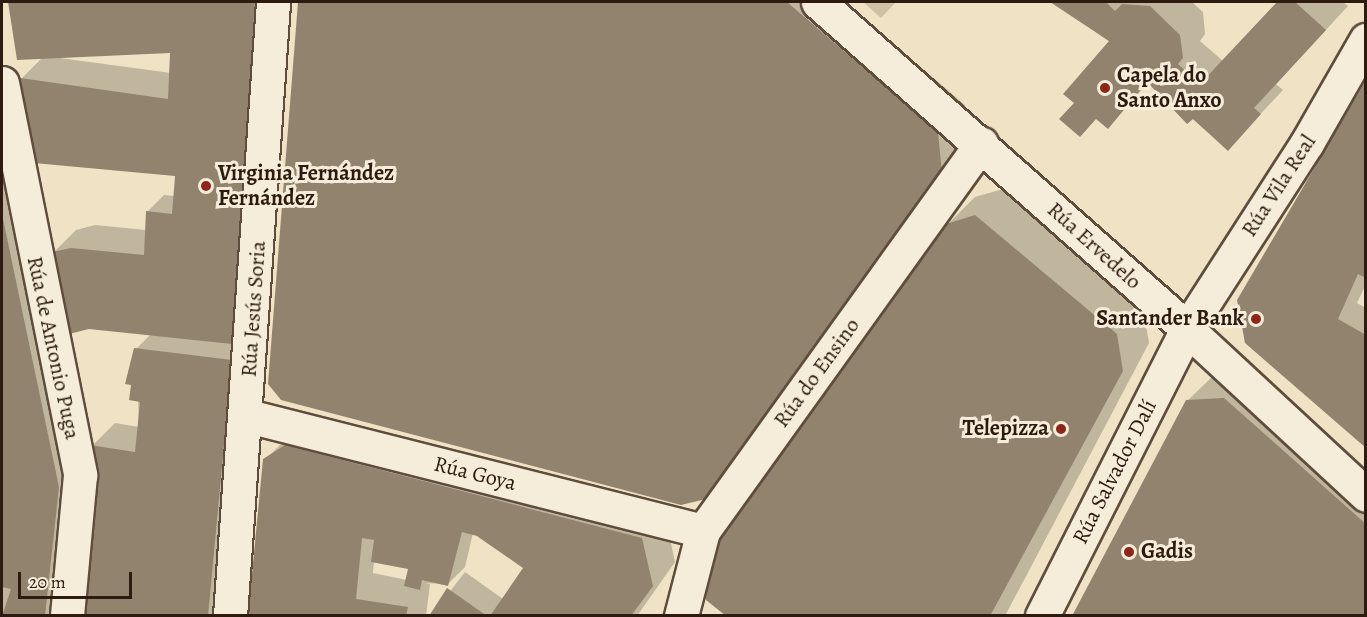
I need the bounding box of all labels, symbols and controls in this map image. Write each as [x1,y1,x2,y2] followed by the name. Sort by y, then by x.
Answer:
[1117,62,1222,113] place label: Capela do Santo Anxo
[1098,81,1112,95] marker: Capela do Santo Anxo
[1236,130,1322,242] street label: Rúa Vila Real
[218,160,394,212] place label: Virginia Fernández Fernández
[199,179,213,193] marker: Virginia Fernández Fernández
[1041,197,1147,295] street label: Rúa Ervedelo
[236,240,272,378] street label: Rúa Jesús Soria
[21,254,85,442] street label: Rúa de Antonio Puga
[1096,306,1244,332] place label: Santander Bank
[1249,312,1263,326] marker: Santander Bank
[768,313,866,433] street label: Rúa do Ensino
[1067,395,1163,549] street label: Rúa Salvador Dalí
[963,416,1049,442] place label: Telepizza
[1054,422,1068,436] marker: Telepizza
[431,451,519,497] street label: Rúa Goya
[1141,539,1193,565] place label: Gadis
[1122,545,1136,559] marker: Gadis
[21,560,135,598] scale bar
[29,570,66,594] text: 20 m

